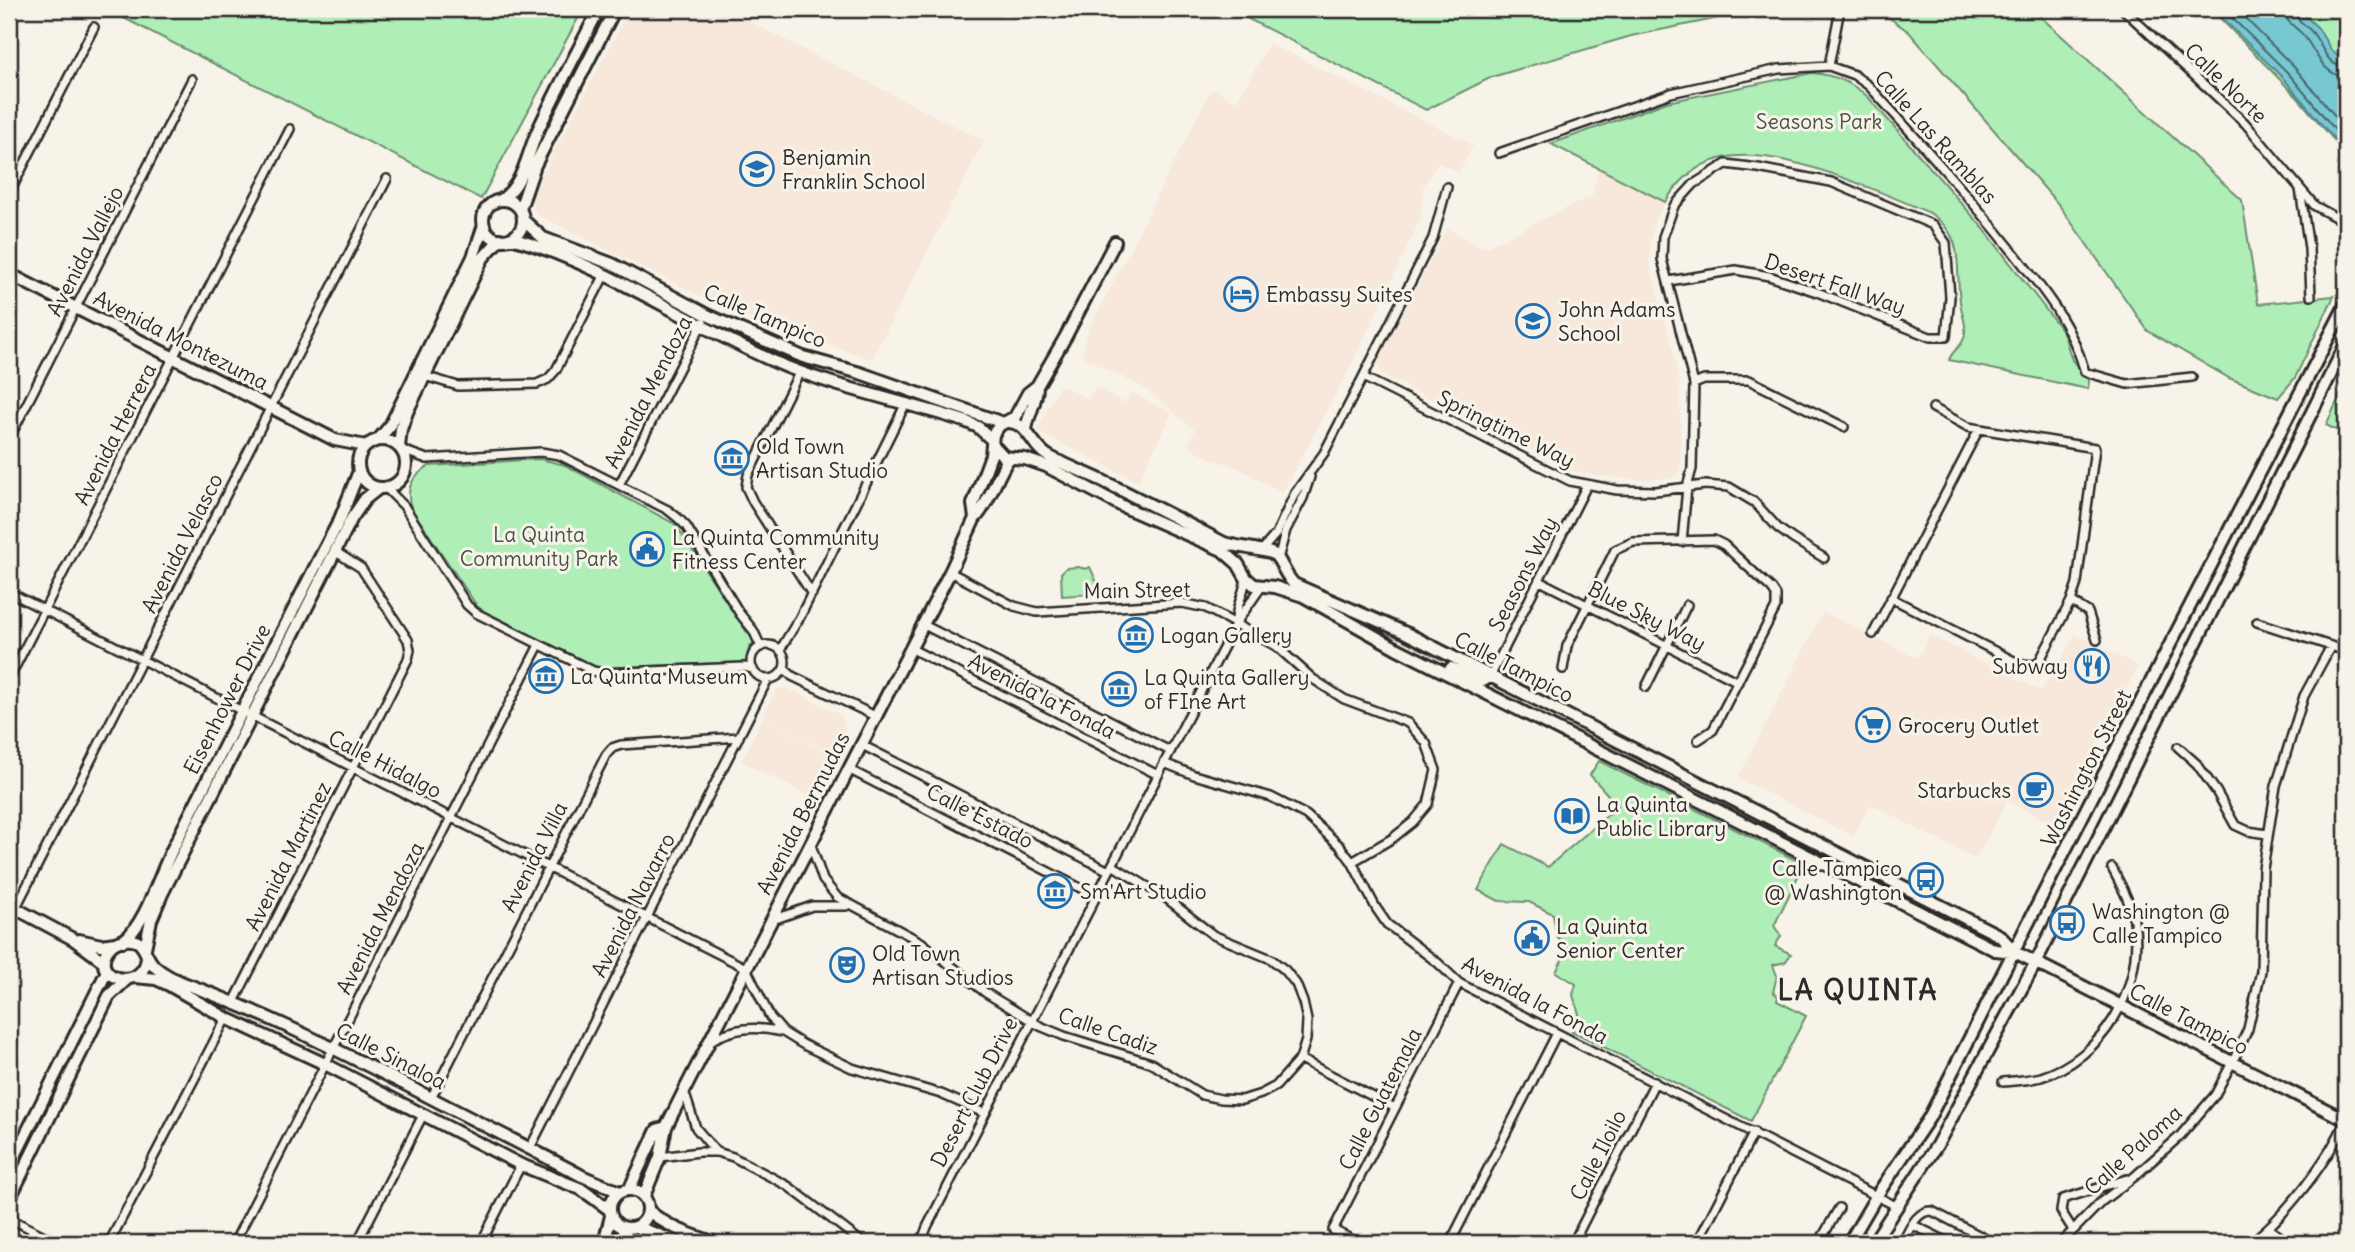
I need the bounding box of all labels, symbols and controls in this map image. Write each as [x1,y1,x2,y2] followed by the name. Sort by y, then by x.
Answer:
[2179,37,2273,129] street label: Calle Norte
[1869,65,2003,209] street label: Calle Las Ramblas
[1756,108,1882,135] park label: Seasons Park
[782,144,926,195] place label: Benjamin Franklin School
[738,150,776,188] school or university icon: Benjamin Franklin School
[41,181,129,321] street label: Avenida Vallejo
[1761,247,1909,321] street label: Desert Fall Way
[1222,275,1260,313] hotel icon: Embassy Suites
[700,278,830,354] street label: Calle Tampico
[1266,281,1413,308] place label: Embassy Suites
[89,284,273,396] street label: Avenida Montezuma
[1558,296,1676,347] place label: John Adams School
[1514,302,1552,340] school or university icon: John Adams School
[598,311,698,473] street label: Avenida Mendoza
[68,359,162,509] street label: Avenida Herrera
[1433,384,1579,474] street label: Springtime Way
[756,433,888,484] place label: Old Town Artisan Studio
[713,439,751,477] museum icon: Old Town Artisan Studio
[135,469,229,617] street label: Avenida Velasco
[1483,512,1563,636] street label: Seasons Way
[460,521,618,572] park label: La Quinta Community Park
[672,524,879,575] place label: La Quinta Community Fitness Center
[628,530,666,568] public building icon: La Quinta Community Fitness Center
[1584,575,1710,657] street label: Blue Sky Way
[1083,576,1191,604] street label: Main Street
[1117,616,1155,654] museum icon: Logan Gallery
[178,619,276,779] street label: Eisenhower Drive
[1160,622,1292,649] place label: Logan Gallery
[1450,625,1578,709] street label: Calle Tampico
[964,647,1120,745] street label: Avenida la Fonda
[2073,647,2111,685] restaurant icon: Subway
[1992,653,2068,680] place label: Subway
[527,657,565,695] museum icon: La Quinta Museum
[570,663,748,690] place label: La Quinta Museum
[1144,664,1309,715] place label: La Quinta Gallery of FIne Art
[1100,670,1138,708] museum icon: La Quinta Gallery of FIne Art
[2035,685,2137,851] street label: Washington Street
[1854,706,1892,744] supermarket icon: Grocery Outlet
[1898,712,2039,739] place label: Grocery Outlet
[324,724,446,804] street label: Calle Hidalgo
[750,727,856,899] street label: Avenida Bermudas
[2017,771,2055,809] cafe icon: Starbucks
[239,777,337,935] street label: Avenida Martinez
[1917,777,2011,804] place label: Starbucks
[922,778,1038,854] street label: Calle Estado
[1596,791,1726,842] place label: La Quinta Public Library
[495,797,573,917] street label: Avenida Villa
[1553,797,1591,835] library icon: La Quinta Public Library
[585,828,681,982] street label: Avenida Navarro
[330,837,430,999] street label: Avenida Mendoza
[1764,855,1902,906] place label: Calle Tampico @ Washington
[1907,861,1945,899] bus stop icon: Calle Tampico @ Washington
[1036,872,1074,910] museum icon: Sm'Art Studio
[1080,878,1207,905] place label: Sm'Art Studio
[2092,898,2230,949] place label: Washington @ Calle Tampico
[2048,904,2086,942] bus stop icon: Washington @ Calle Tampico
[1556,913,1685,964] place label: La Quinta Senior Center
[1513,919,1551,957] public building icon: La Quinta Senior Center
[872,940,1014,991] place label: Old Town Artisan Studios
[828,946,866,984] theatre icon: Old Town Artisan Studios
[1457,950,1613,1050] street label: Avenida la Fonda
[1777,972,1939,1008] district label: LA QUINTA
[2125,977,2253,1061] street label: Calle Tampico
[1054,1001,1162,1061] street label: Calle Cadiz
[925,1012,1023,1172] street label: Desert Club Drive
[331,1017,451,1095] street label: Calle Sinaloa
[1333,1023,1427,1175] street label: Calle Guatemala
[2078,1099,2188,1201] street label: Calle Paloma
[1564,1105,1632,1205] street label: Calle Iloilo

